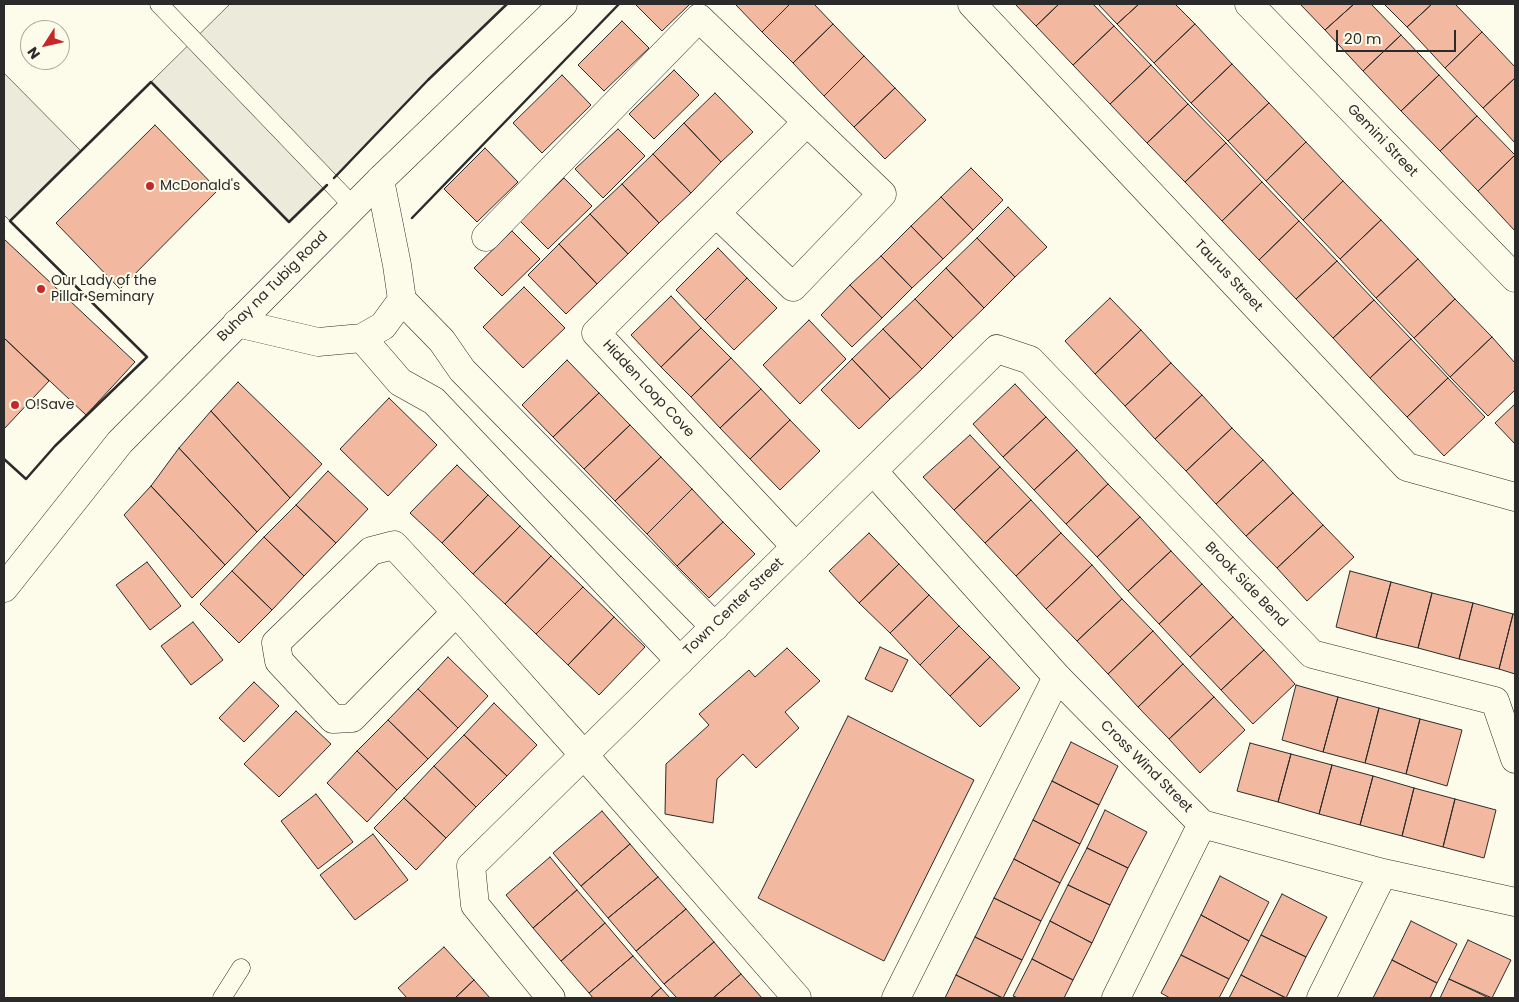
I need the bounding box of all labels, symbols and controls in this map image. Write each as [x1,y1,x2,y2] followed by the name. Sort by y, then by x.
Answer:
[20,20,70,70] north arrow
[1339,20,1459,52] scale bar
[1344,28,1382,49] text: 20 m
[22,43,45,63] text: N
[1343,101,1421,181] street label: Gemini Street
[160,178,240,194] place label: McDonald's
[144,180,156,192] marker: McDonald's
[214,228,332,346] street label: Buhay na Tubig Road
[1190,237,1266,315] street label: Taurus Street
[51,273,157,306] place label: Our Lady of the Pillar Seminary
[35,283,47,295] marker: Our Lady of the Pillar Seminary
[599,337,697,441] street label: Hidden Loop Cove
[25,397,74,413] place label: O!Save
[9,399,21,411] marker: O!Save
[1201,539,1291,631] street label: Brook Side Bend
[680,555,788,659] street label: Town Center Street
[1096,717,1196,817] street label: Cross Wind Street

